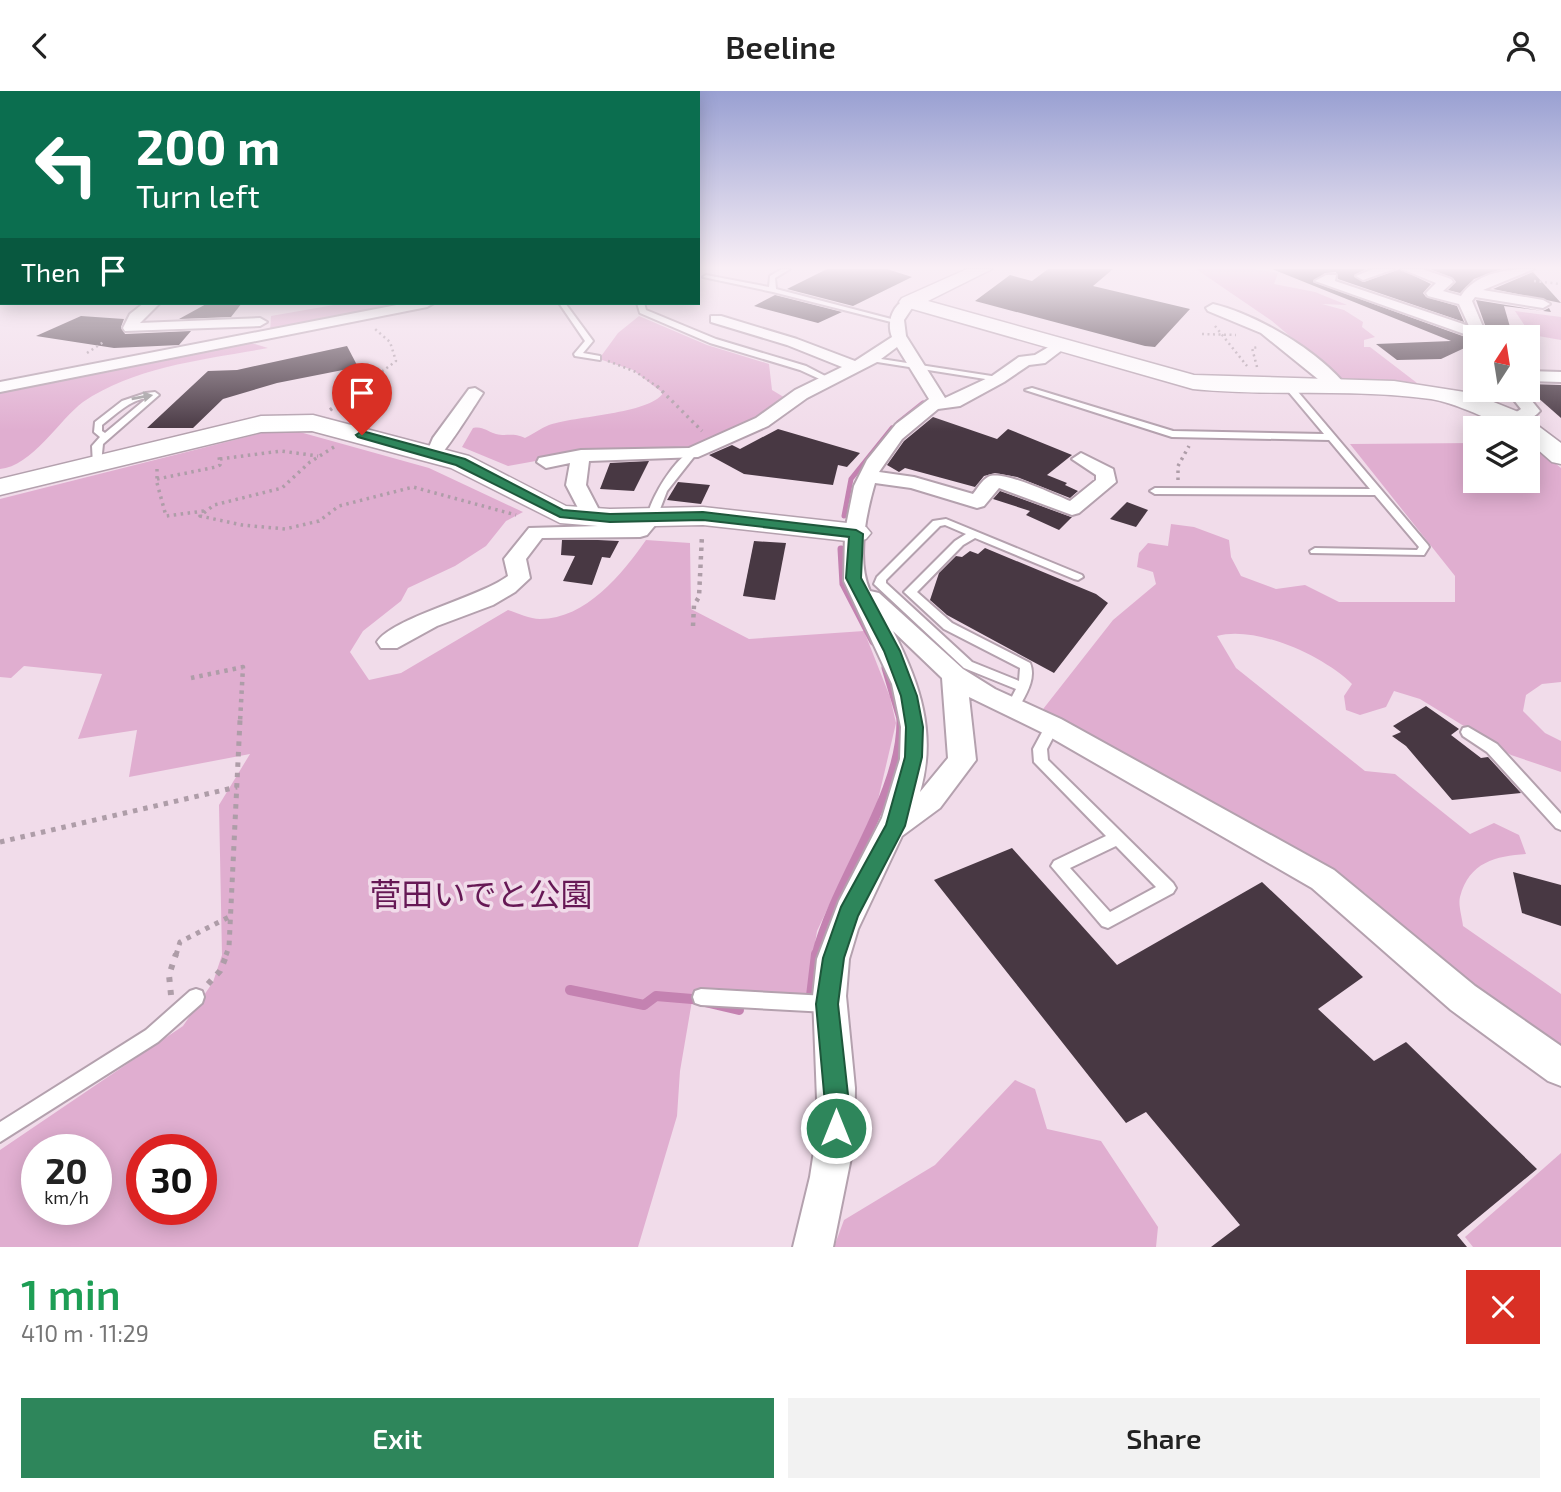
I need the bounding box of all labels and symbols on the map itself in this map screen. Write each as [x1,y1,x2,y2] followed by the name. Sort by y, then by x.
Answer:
[1463,325,1540,403] north arrow
[332,363,392,435] pin
[131,391,153,402] one-way arrow
[369,874,593,912] park label: 菅田いでと公園
[799,1091,873,1165] position arrow
[126,1134,217,1225] speed limit sign: 30

